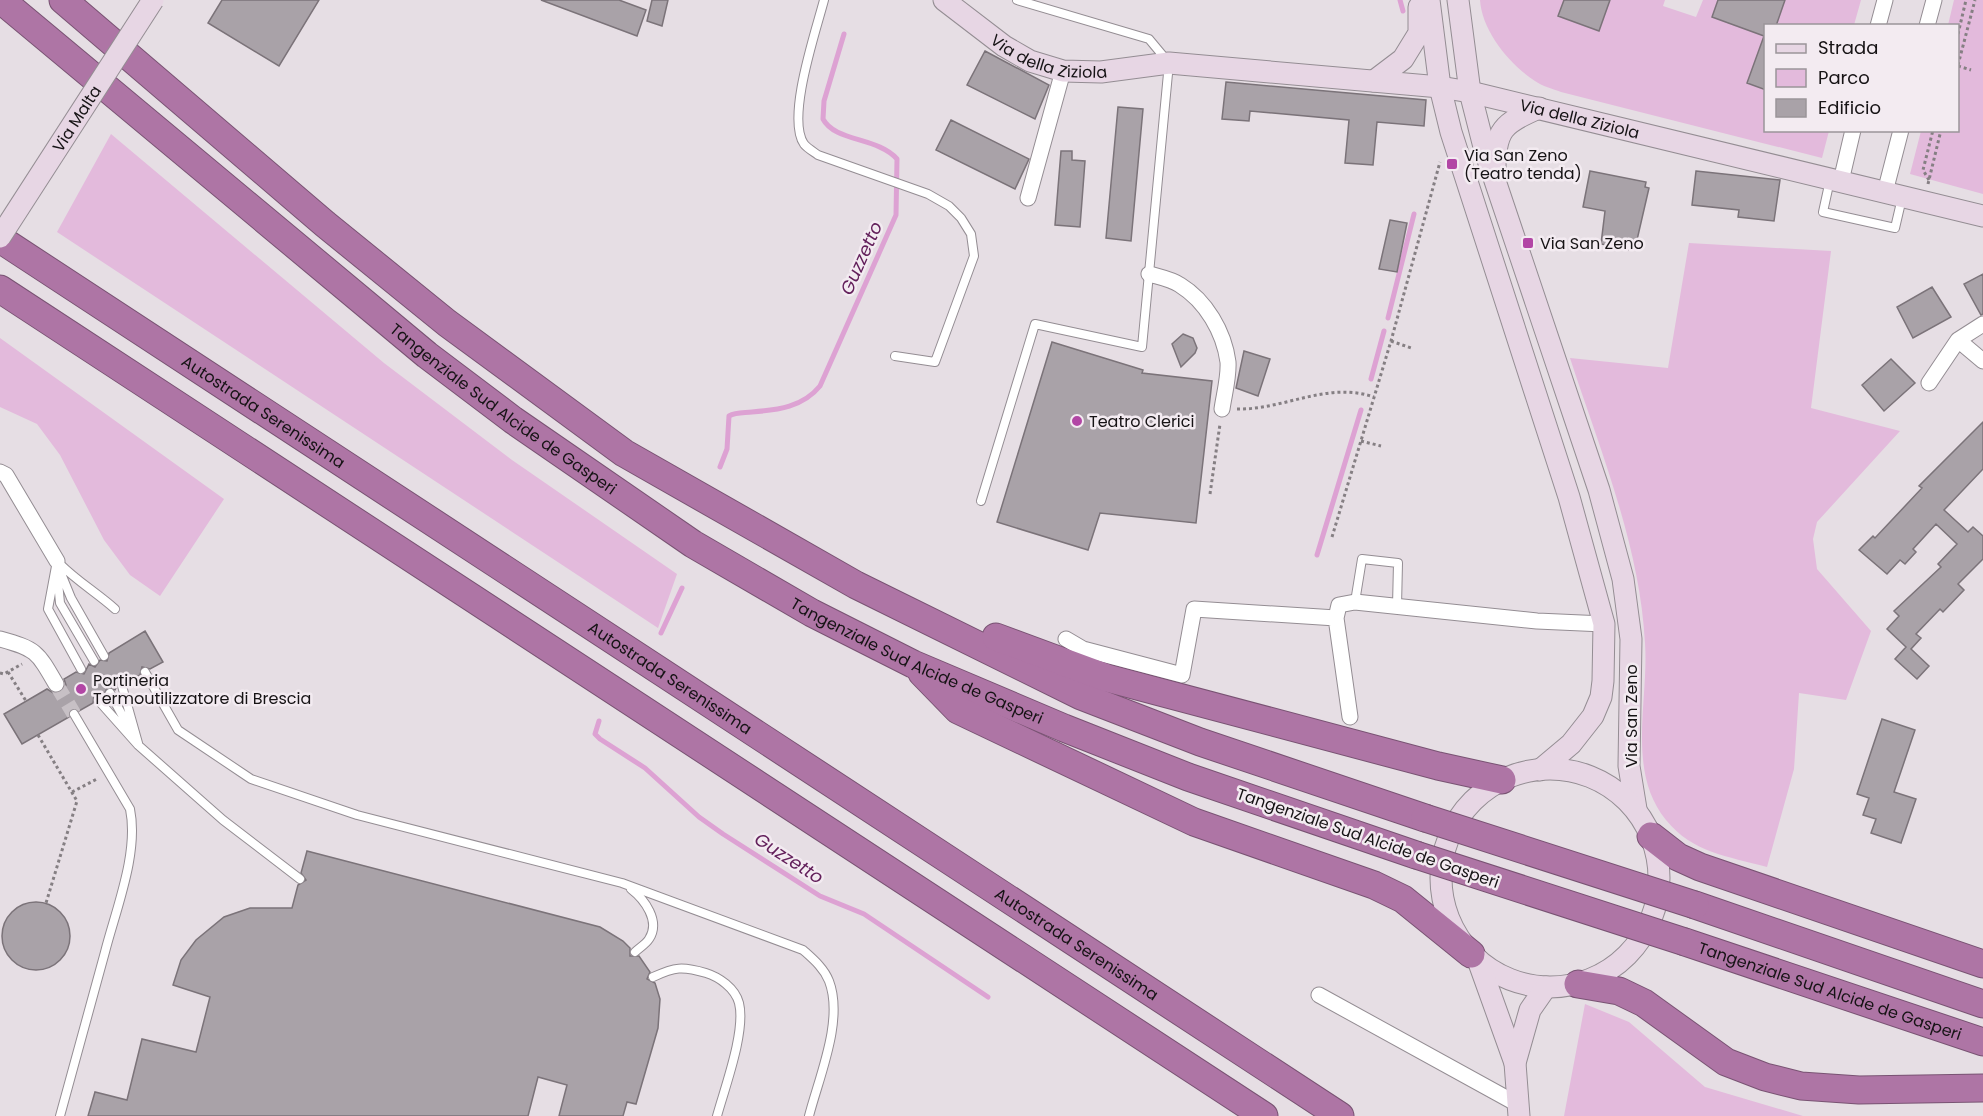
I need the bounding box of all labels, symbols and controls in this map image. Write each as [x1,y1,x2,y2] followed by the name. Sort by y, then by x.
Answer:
[1764,24,1959,132] legend
[986,28,1109,84] street label: Via della Ziziola
[1818,35,1878,60] text: Strada
[1818,65,1870,90] text: Parco
[46,81,106,156] street label: Via Malta
[1517,93,1642,144] street label: Via della Ziziola
[1818,95,1881,120] text: Edificio
[1464,144,1582,185] place label: Via San Zeno (Teatro tenda)
[1445,157,1459,171] marker: Via San Zeno (Teatro tenda)
[834,217,888,299] water label: Guzzetto
[1540,232,1644,255] place label: Via San Zeno
[1521,236,1535,250] marker: Via San Zeno
[385,318,622,500] street label: Tangenziale Sud Alcide de Gasperi
[177,349,350,474] street label: Autostrada Serenissima
[1089,410,1194,433] place label: Teatro Clerici
[1070,414,1084,428] marker: Teatro Clerici
[787,592,1047,729] street label: Tangenziale Sud Alcide de Gasperi
[584,616,757,740] street label: Autostrada Serenissima
[1620,664,1643,768] street label: Via San Zeno
[93,669,311,710] place label: Portineria Termoutilizzatore di Brescia
[74,682,88,696] marker: Portineria Termoutilizzatore di Brescia
[1234,782,1502,894] street label: Tangenziale Sud Alcide de Gasperi
[750,826,828,890] water label: Guzzetto
[990,882,1163,1006] street label: Autostrada Serenissima
[1695,936,1965,1046] street label: Tangenziale Sud Alcide de Gasperi

